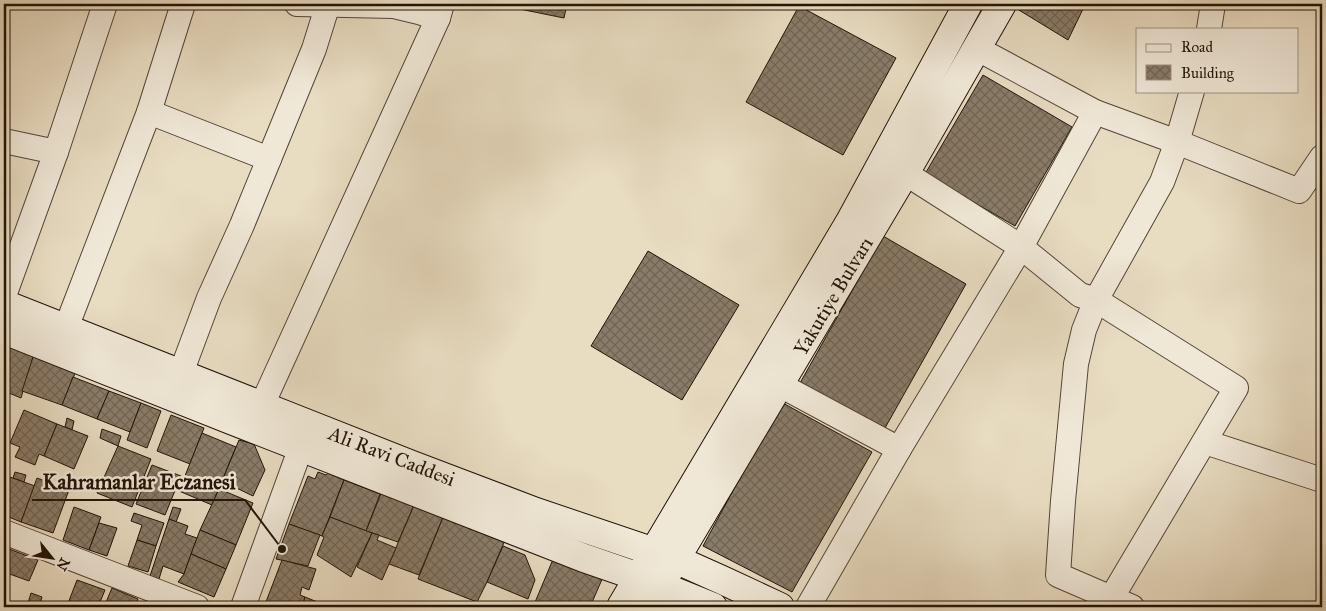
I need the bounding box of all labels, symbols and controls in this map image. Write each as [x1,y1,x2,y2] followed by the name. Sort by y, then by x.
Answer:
[1136,28,1298,92] legend
[1181,38,1213,56] text: Road
[1181,64,1235,82] text: Building
[788,232,878,360] street label: Yakutiye Bulvarı
[324,420,459,491] street label: Ali Ravi Caddesi
[32,464,245,500] callout: Kahramanlar Eczanesi
[42,469,236,495] text: Kahramanlar Eczanesi
[28,534,78,584] north arrow
[52,555,73,574] text: N

